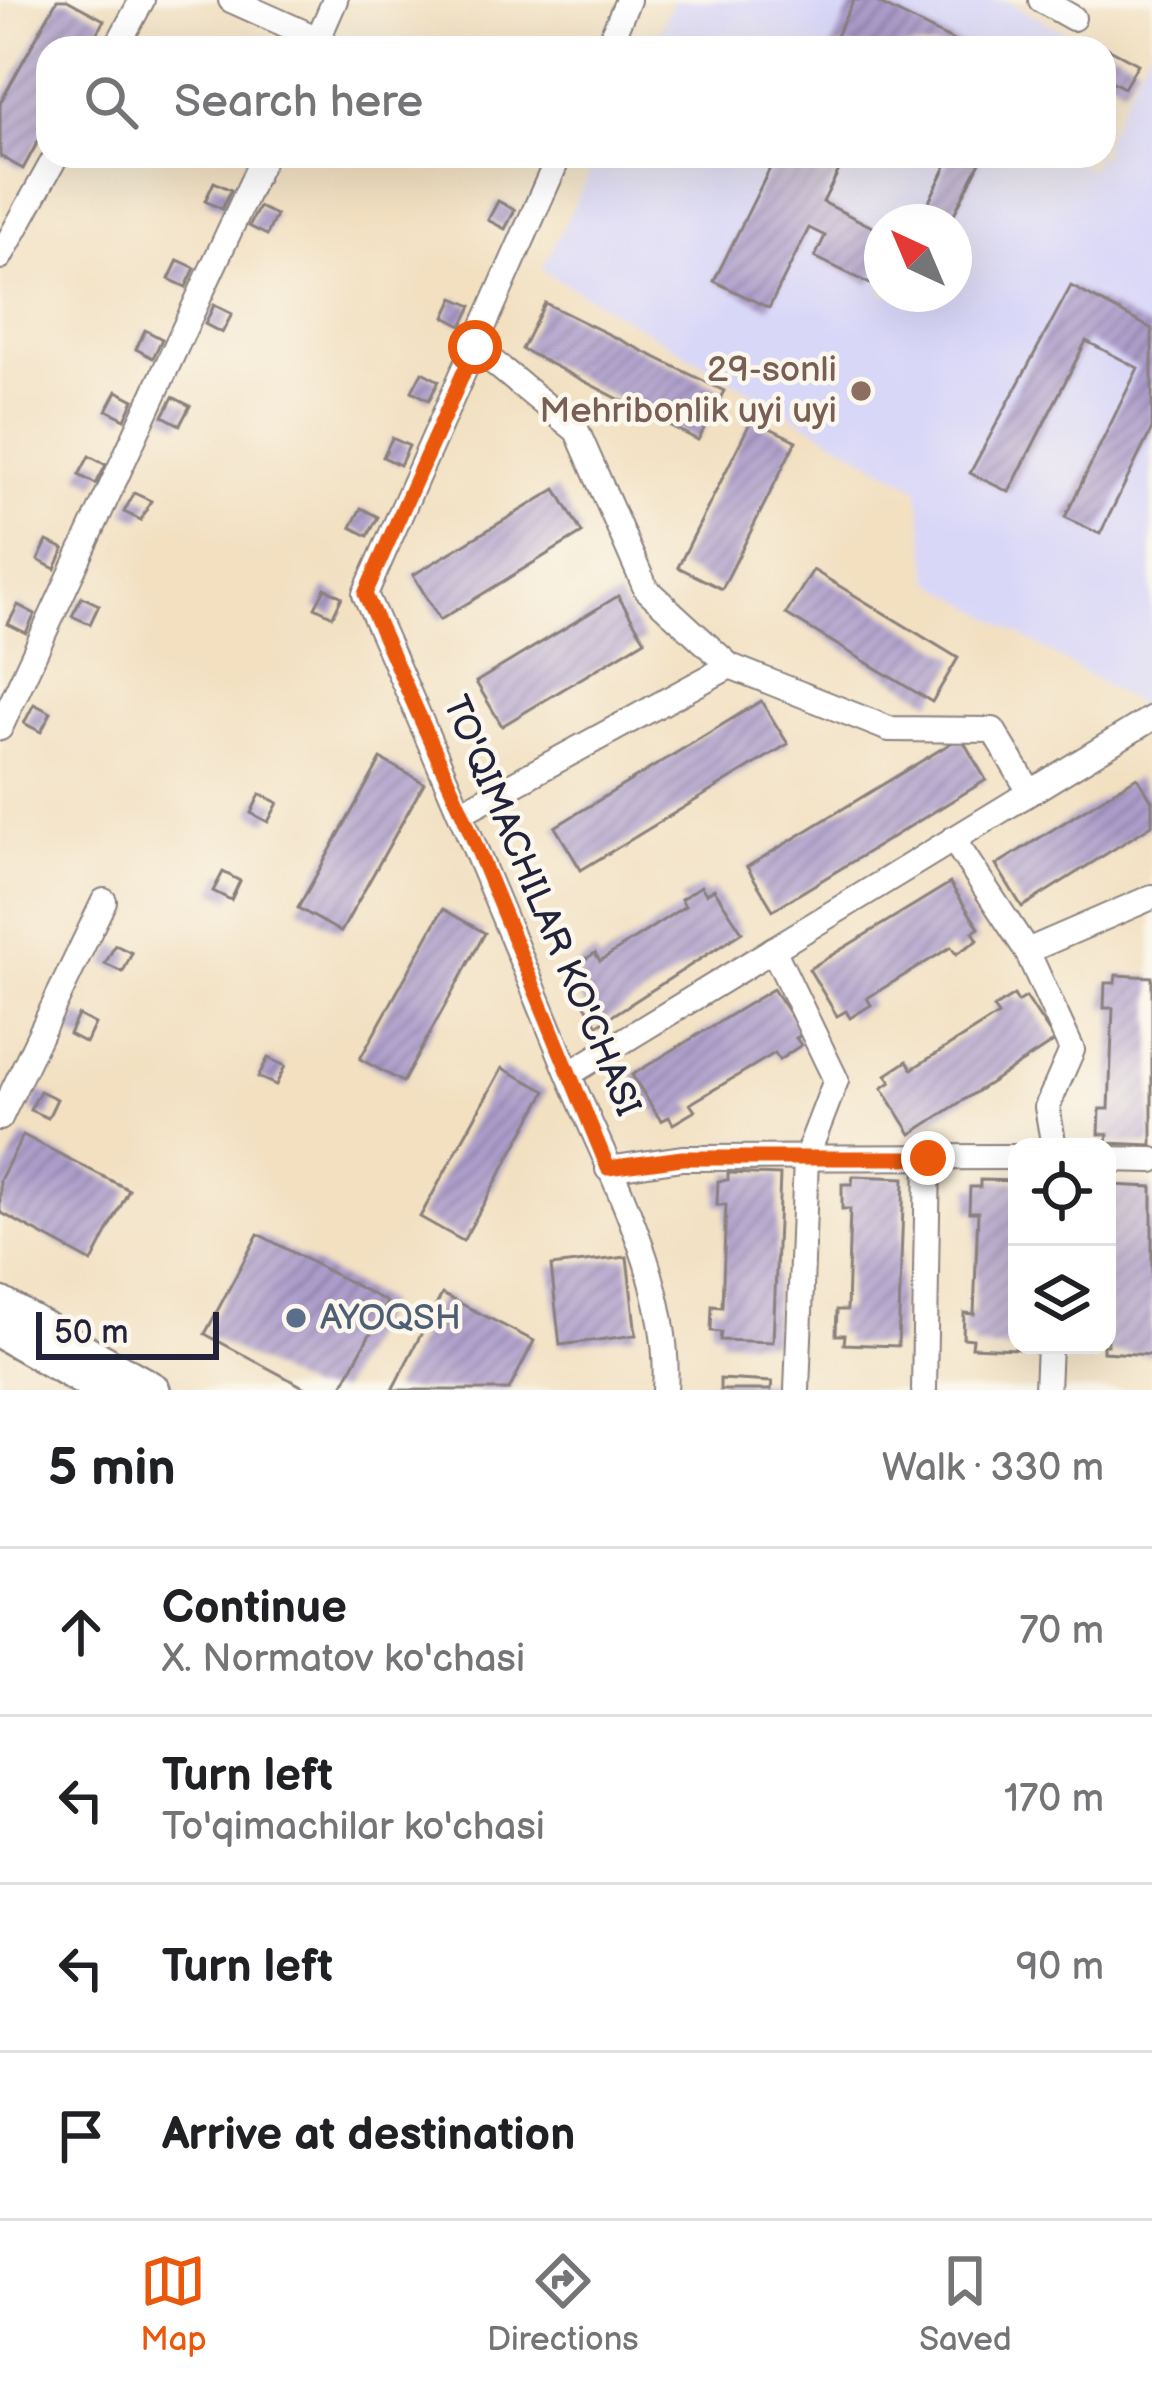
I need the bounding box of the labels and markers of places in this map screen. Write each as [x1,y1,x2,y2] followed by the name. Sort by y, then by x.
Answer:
[539,349,837,433] place label: 29-sonli Mehribonlik uyi uyi
[848,378,874,404] marker: 29-sonli Mehribonlik uyi uyi
[320,1297,461,1340] place label: AYOQSH
[283,1305,309,1331] marker: AYOQSH

